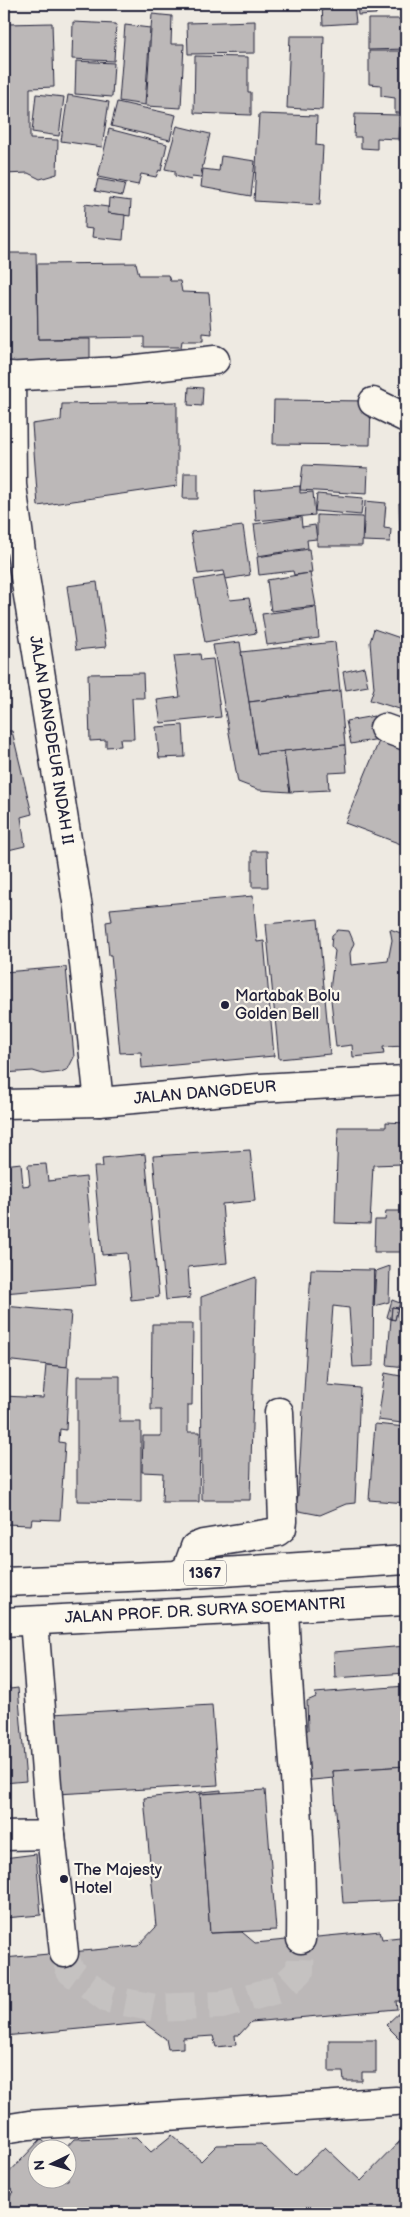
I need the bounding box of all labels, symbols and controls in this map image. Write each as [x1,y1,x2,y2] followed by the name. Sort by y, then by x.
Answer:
[25,634,77,846] street label: JALAN DANGDEUR INDAH II
[235,987,340,1024] place label: Martabak Bolu Golden Bell
[219,999,231,1011] marker: Martabak Bolu Golden Bell
[133,1077,277,1109] street label: JALAN DANGDEUR
[184,1560,226,1586] road number: 1367
[64,1594,346,1628] street label: JALAN PROF. DR. SURYA SOEMANTRI
[74,1861,163,1898] place label: The Majesty Hotel
[58,1873,70,1885] marker: The Majesty Hotel
[28,2140,78,2190] north arrow
[31,2159,48,2171] text: N

